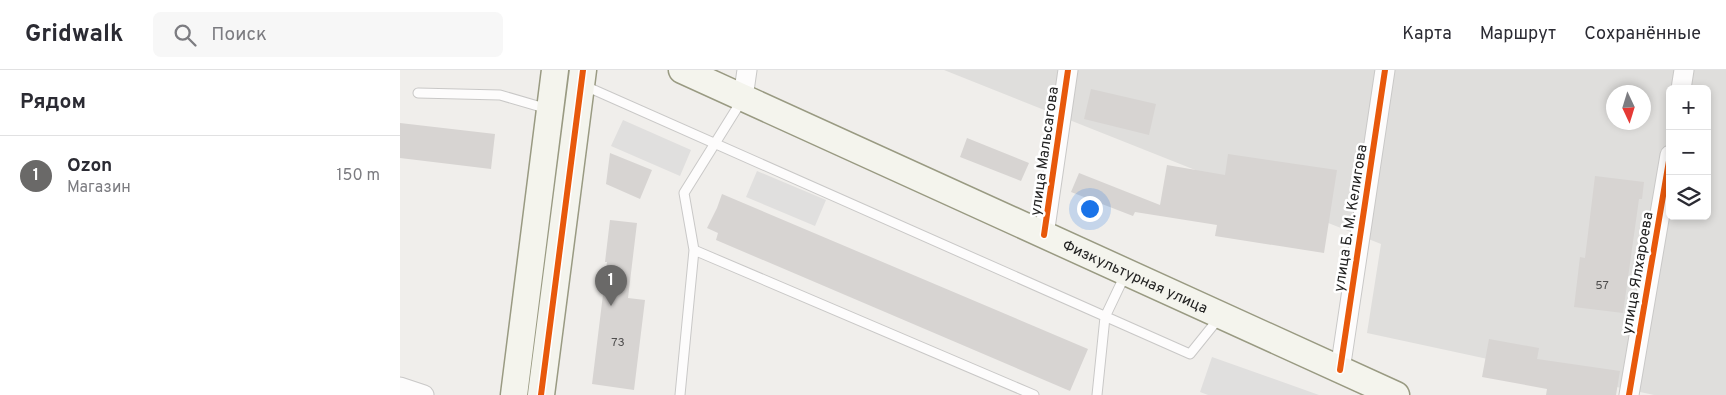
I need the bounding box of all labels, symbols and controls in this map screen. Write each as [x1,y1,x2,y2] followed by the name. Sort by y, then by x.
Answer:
[153,12,503,57] search box
[25,20,123,50] text: Gridwalk
[171,21,199,49] icon: search
[211,23,267,47] text: Поиск
[1402,23,1452,46] text: Карта
[1480,23,1556,46] text: Маршрут
[1584,23,1701,46] text: Сохранённые
[1027,85,1064,217] street label: улица Мальсагова
[1606,85,1651,130] north arrow
[1666,85,1711,220] map controls
[1666,85,1711,130] button: +
[20,89,86,116] text: Рядом
[1666,130,1711,175] button: −
[1330,143,1373,293] street label: улица Б. М. Келигова
[67,154,112,178] text: Ozon
[33,166,39,186] text: 1
[337,166,380,186] text: 150 m
[1666,175,1711,220] button: layers
[67,178,131,198] text: Магазин
[1077,196,1103,222] your location
[1618,211,1659,336] street label: улица Ялхароева
[1059,236,1210,319] street label: Физкультурная улица
[595,265,627,306] pin: 1
[1595,278,1609,294] house number: 57
[611,335,625,351] house number: 73

